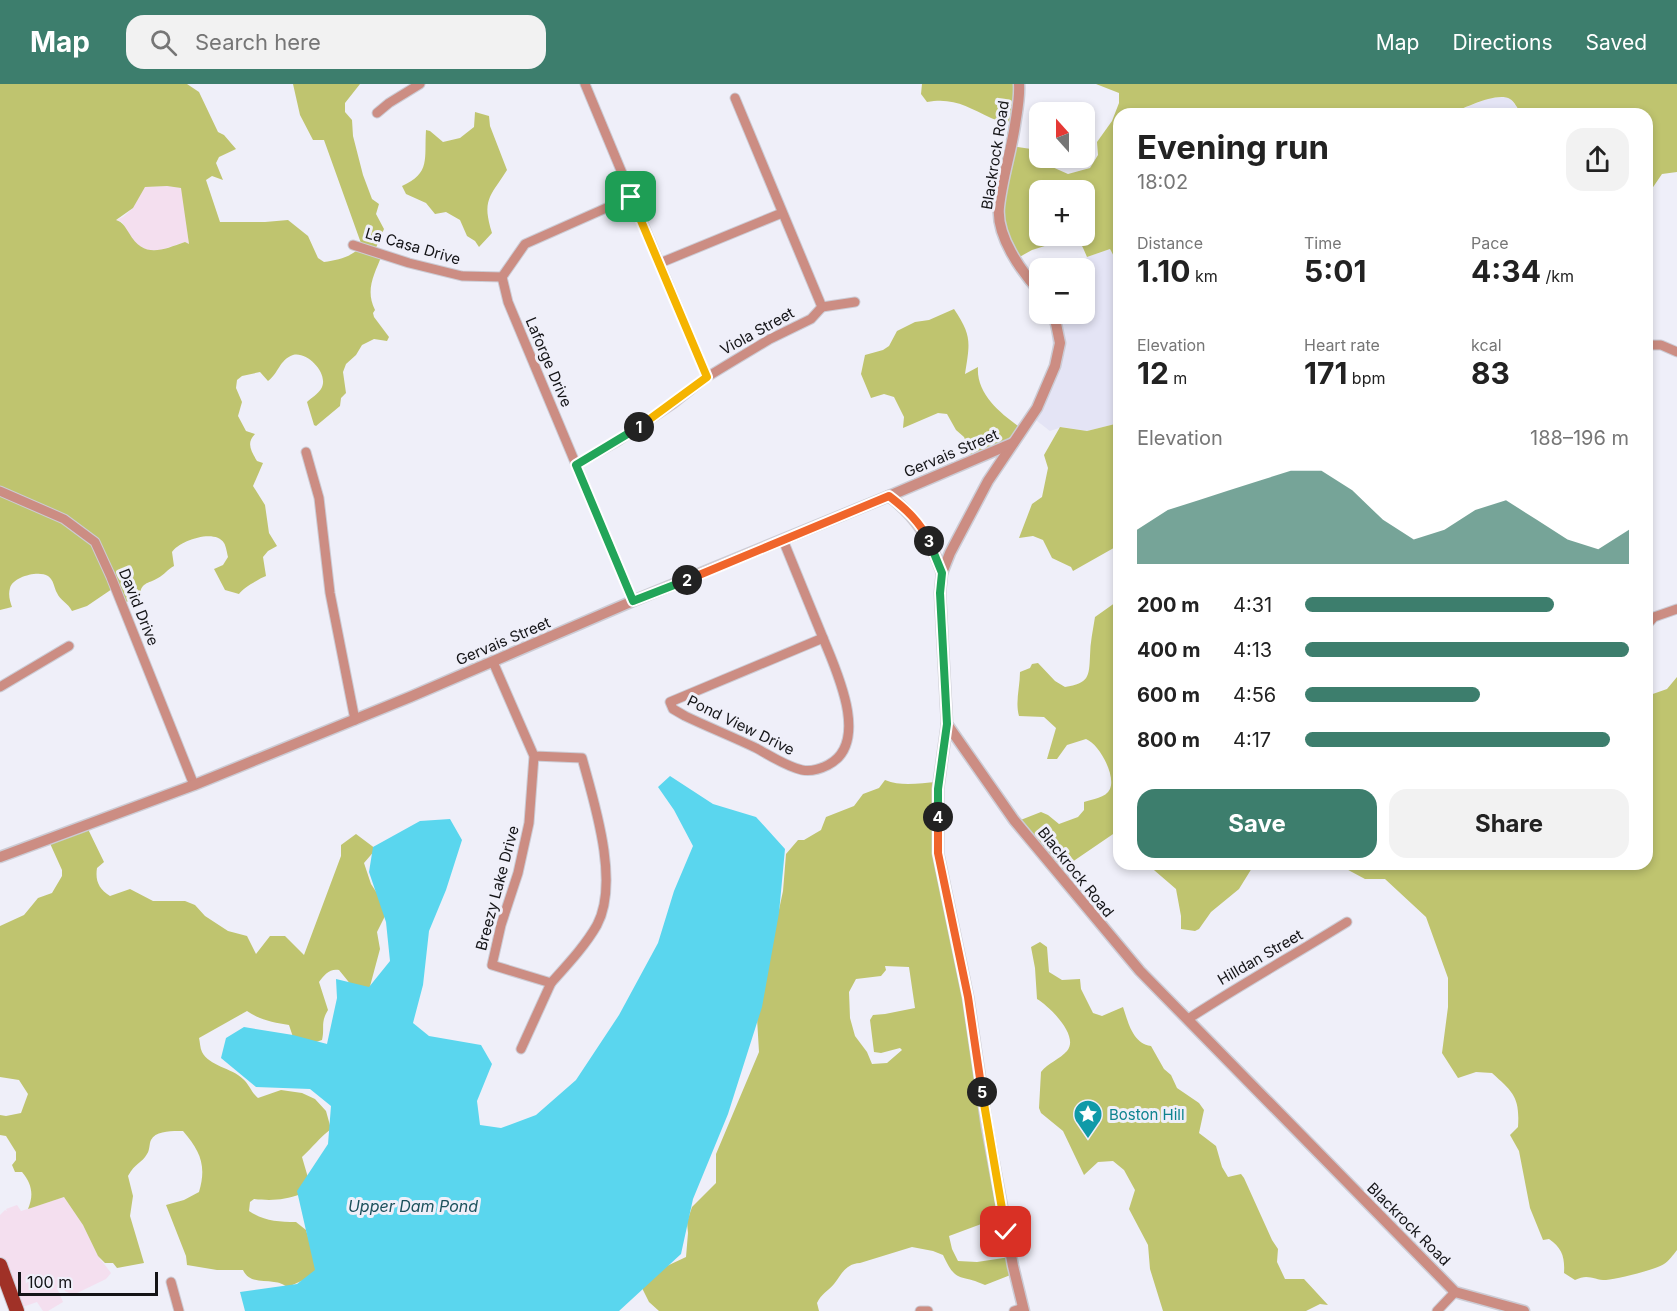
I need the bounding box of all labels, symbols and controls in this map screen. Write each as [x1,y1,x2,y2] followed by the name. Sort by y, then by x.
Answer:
[126,15,546,69] search box
[30,25,90,59] text: Map
[147,26,180,59] icon: search
[195,29,321,55] text: Search here
[1376,30,1419,55] text: Map
[1452,30,1553,55] text: Directions
[1586,30,1647,55] text: Saved
[977,99,1013,211] street label: Blackrock Road
[1029,102,1095,168] north arrow
[1029,102,1095,324] map controls
[1137,127,1329,167] text: Evening run
[1566,128,1629,191] button: share
[1137,170,1188,194] text: 18:02
[605,171,656,222] pin
[614,180,647,213] icon: arrive
[1029,180,1095,246] button: +
[363,223,463,269] street label: La Casa Drive
[1137,233,1203,253] text: Distance
[1304,233,1342,253] text: Time
[1471,233,1509,253] text: Pace
[1137,253,1190,289] text: 1.10
[1304,253,1366,289] text: 5:01
[1471,253,1541,289] text: 4:34
[1029,258,1095,324] button: −
[1190,266,1218,286] text: km
[1541,266,1574,286] text: /km
[717,303,797,359] street label: Viola Street
[522,314,576,410] street label: Laforge Drive
[1137,335,1206,355] text: Elevation
[1304,335,1380,355] text: Heart rate
[1471,335,1502,355] text: kcal
[1137,355,1169,391] text: 12
[1304,355,1347,391] text: 171
[1471,355,1510,391] text: 83
[1169,368,1187,388] text: m
[1347,368,1385,388] text: bpm
[624,412,654,442] pin: 1
[636,417,642,437] text: 1
[901,425,1001,481] street label: Gervais Street
[1137,426,1223,450] text: Elevation
[1530,426,1629,450] text: 188–196 m
[914,526,944,556] pin: 3
[924,531,934,551] text: 3
[672,565,702,595] pin: 2
[115,566,163,648] street label: David Drive
[682,570,692,590] text: 2
[1137,593,1200,617] text: 200 m
[1233,593,1272,617] text: 4:31
[453,613,553,669] street label: Gervais Street
[1137,638,1201,662] text: 400 m
[1233,638,1272,662] text: 4:13
[1137,683,1200,707] text: 600 m
[1233,683,1276,707] text: 4:56
[684,691,798,759] street label: Pond View Drive
[1137,728,1200,752] text: 800 m
[1233,728,1271,752] text: 4:17
[1137,789,1377,858] button: Save
[1389,789,1629,858] button: Share
[923,802,953,832] pin: 4
[933,807,943,827] text: 4
[1034,823,1118,921] street label: Blackrock Road
[471,824,523,952] street label: Breezy Lake Drive
[1214,925,1306,989] street label: Hilldan Street
[967,1077,997,1107] pin: 5
[977,1082,987,1102] text: 5
[1072,1098,1104,1140] place icon: Boston Hill
[1109,1105,1185,1124] place label: Boston Hill
[1363,1178,1455,1270] street label: Blackrock Road
[348,1196,478,1216] water label: Upper Dam Pond
[980,1206,1031,1257] pin
[989,1215,1022,1248] icon: check
[18,1269,158,1296] scale bar
[27,1272,72,1292] text: 100 m

